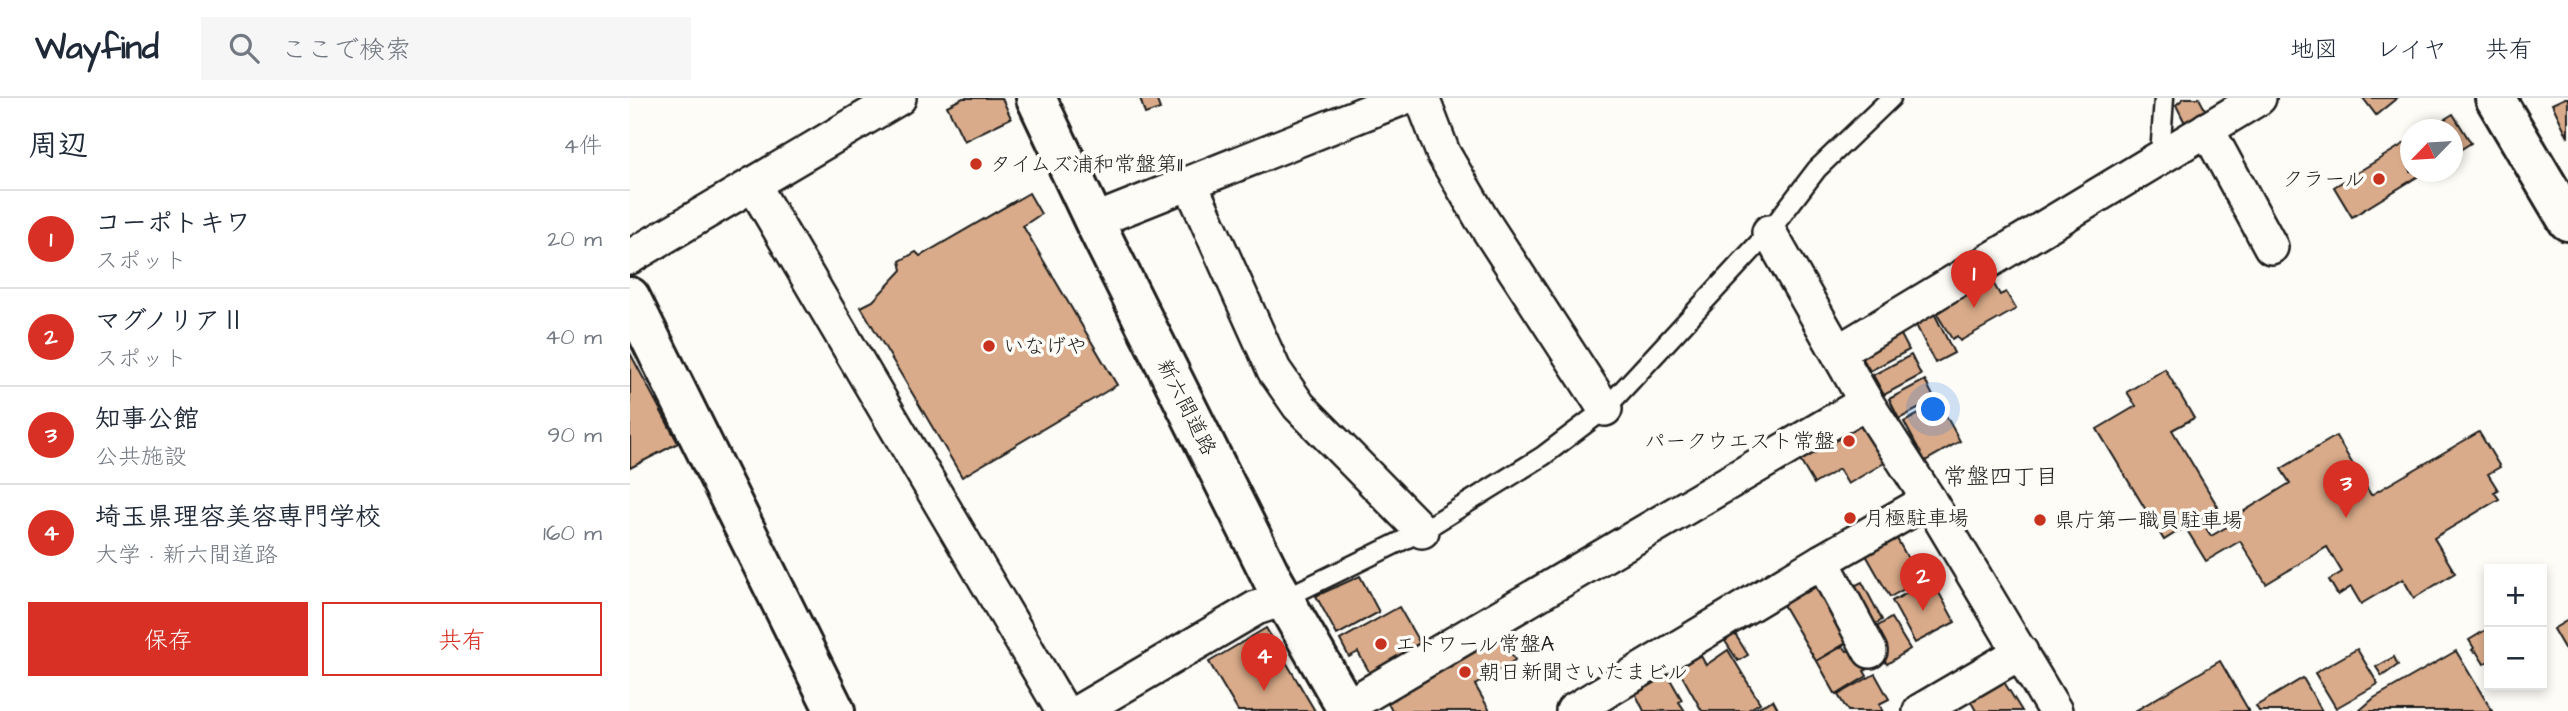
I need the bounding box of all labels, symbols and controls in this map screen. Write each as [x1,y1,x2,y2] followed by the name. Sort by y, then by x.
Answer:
[201,17,691,80] search box
[35,25,159,71] text: Wayfind
[225,29,263,67] icon: search
[281,32,411,68] text: ここで検索
[2290,33,2338,67] text: 地図
[2376,33,2447,67] text: レイヤ
[2485,33,2533,67] text: 共有
[2400,119,2463,182] north arrow
[28,125,88,167] text: 周辺
[563,130,602,162] text: 4件
[990,150,1183,179] place label: タイムズ浦和常盤第11
[968,156,984,172] marker: タイムズ浦和常盤第11
[2282,165,2365,194] place label: クラール
[2371,171,2387,187] marker: クラール
[95,205,251,241] text: コーポトキワ
[50,223,52,255] text: 1
[547,223,602,255] text: 20 m
[95,245,187,277] text: スポット
[1951,250,1997,308] pin: 1
[95,303,246,339] text: マグノリアⅡ
[44,321,58,353] text: 2
[545,321,602,353] text: 40 m
[1003,332,1087,361] place label: いなげや
[981,338,997,354] marker: いなげや
[95,343,187,375] text: スポット
[1150,354,1223,461] street label: 新六間道路
[1916,392,1950,426] your location
[95,401,199,437] text: 知事公館
[45,419,57,451] text: 3
[547,419,602,451] text: 90 m
[1644,427,1835,456] place label: パークウエスト常盤
[1841,433,1857,449] marker: パークウエスト常盤
[95,441,187,473] text: 公共施設
[2323,460,2369,518] pin: 3
[1944,461,2059,493] district label: 常盤四丁目
[95,499,381,535] text: 埼玉県理容美容専門学校
[1864,504,1969,533] place label: 月極駐車場
[2054,506,2243,535] place label: 県庁第一職員駐車場
[1842,510,1858,526] marker: 月極駐車場
[2032,512,2048,528] marker: 県庁第一職員駐車場
[43,517,59,549] text: 4
[543,517,602,549] text: 160 m
[95,539,278,571] text: 大学 · 新六間道路
[1900,553,1946,611] pin: 2
[2484,564,2547,690] map controls
[2484,564,2547,627] button: +
[28,602,308,676] button: 保存
[322,602,602,676] button: 共有
[2484,627,2547,690] button: −
[1395,630,1555,659] place label: エトワール常盤A
[1241,633,1287,691] pin: 4
[1373,636,1389,652] marker: エトワール常盤A
[1479,658,1688,687] place label: 朝日新聞さいたまビル
[1457,664,1473,680] marker: 朝日新聞さいたまビル

